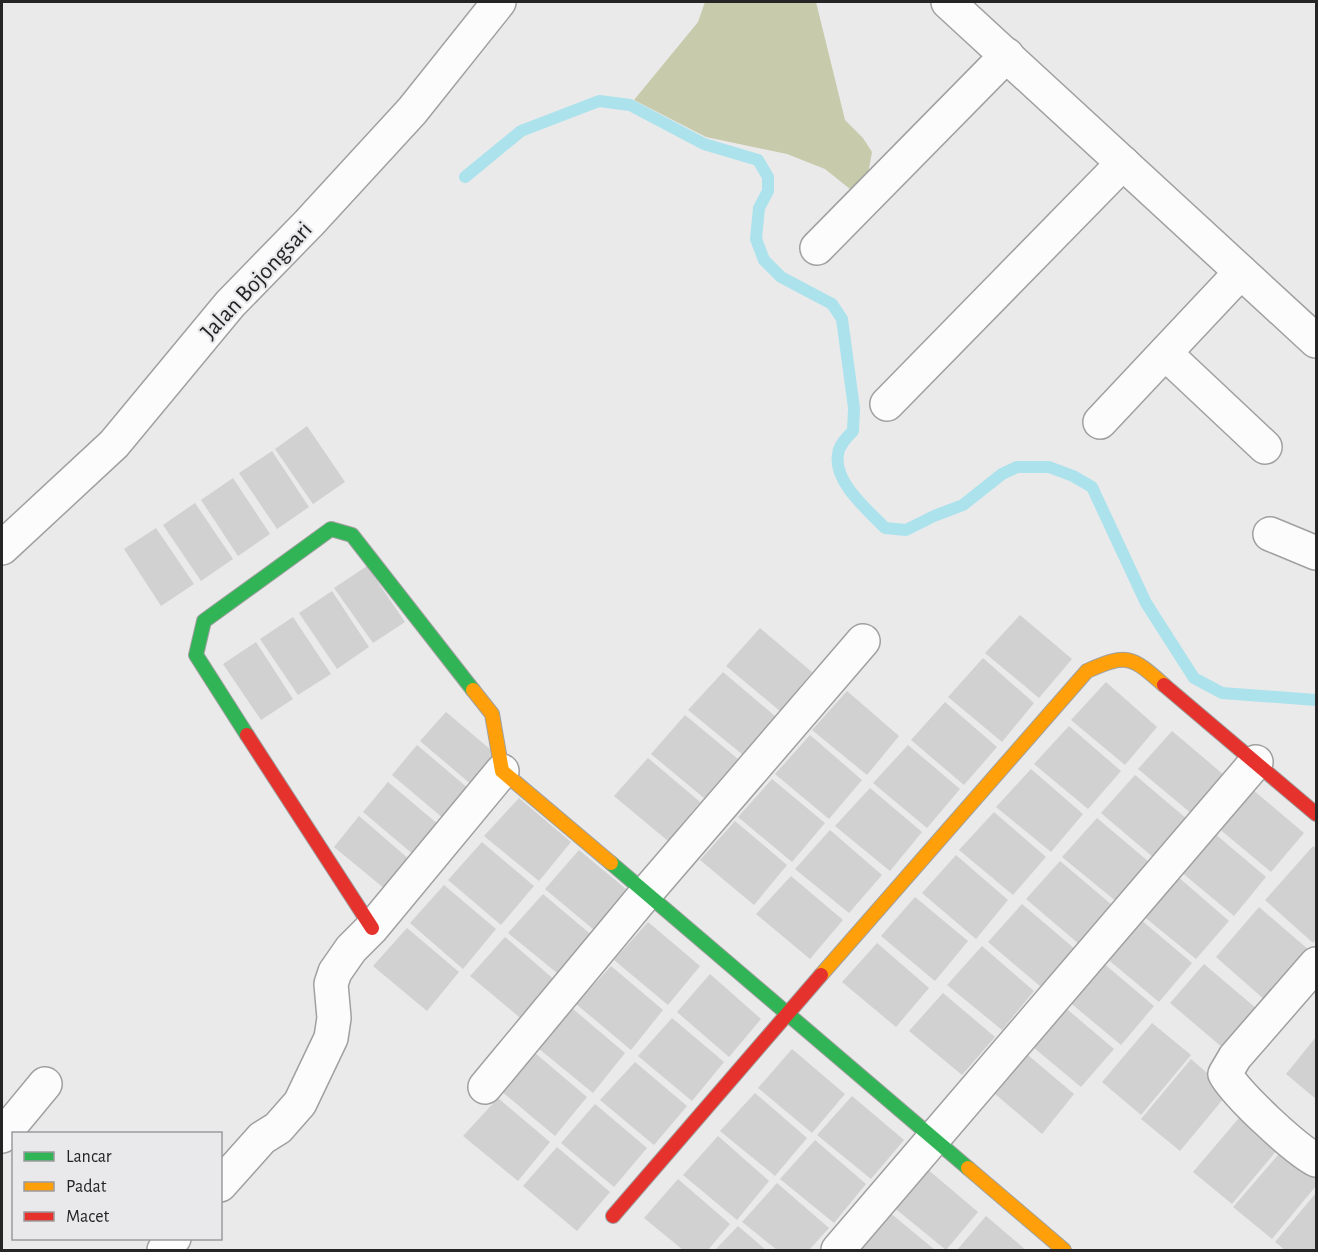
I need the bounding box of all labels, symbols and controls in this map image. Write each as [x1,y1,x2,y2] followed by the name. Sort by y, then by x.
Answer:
[197,217,317,344] street label: Jalan Bojongsari
[12,1132,222,1240] legend
[66,1148,112,1166] text: Lancar
[66,1178,107,1196] text: Padat
[66,1208,110,1226] text: Macet

